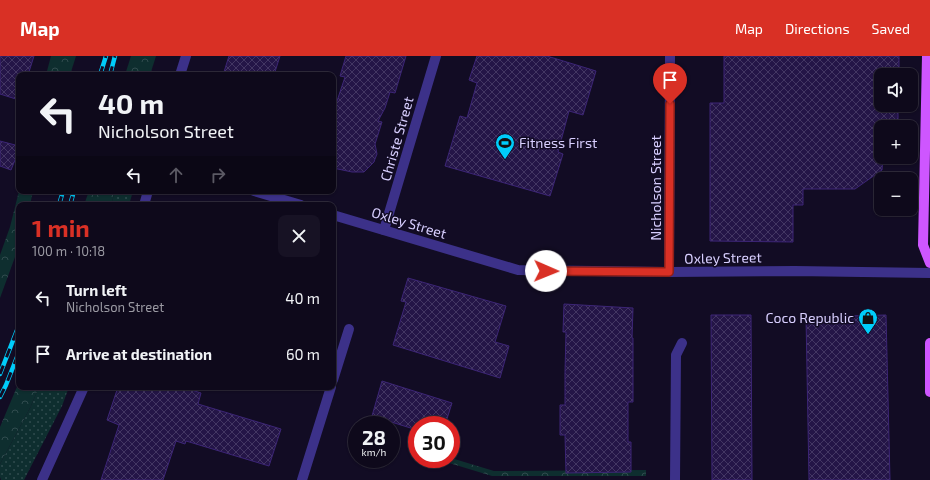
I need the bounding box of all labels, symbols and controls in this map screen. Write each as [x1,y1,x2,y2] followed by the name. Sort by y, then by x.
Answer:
[20,17,60,40] text: Map
[735,20,763,37] text: Map
[785,20,850,37] text: Directions
[872,20,910,37] text: Saved
[653,63,687,104] pin
[874,68,918,216] map controls
[874,68,918,112] button: sound
[659,69,681,91] icon: arrive
[98,86,164,120] text: 40 m
[32,88,84,140] icon: left
[376,95,417,183] street label: Christe Street
[98,120,234,142] text: Nicholson Street
[874,120,918,164] button: +
[494,132,516,160] sports icon: Fitness First
[519,134,597,151] place label: Fitness First
[647,135,664,241] street label: Nicholson Street
[123,164,145,186] icon: left
[165,164,187,186] icon: ahead
[207,164,229,186] icon: right
[874,172,918,216] button: −
[370,203,449,242] street label: Oxley Street
[32,213,90,242] text: 1 min
[278,215,320,257] button: close
[32,243,105,259] text: 100 m · 10:18
[684,248,762,267] street label: Oxley Street
[525,250,567,292] position arrow
[66,281,127,299] text: Turn left
[32,287,54,309] icon: left
[285,289,320,307] text: 40 m
[66,299,164,315] text: Nicholson Street
[857,307,879,335] shop icon: Coco Republic
[766,309,854,326] place label: Coco Republic
[32,343,54,365] icon: arrive
[66,345,212,363] text: Arrive at destination
[286,345,320,363] text: 60 m
[408,416,460,468] speed limit sign: 30
[362,425,386,449] text: 28
[362,446,386,458] text: km/h

